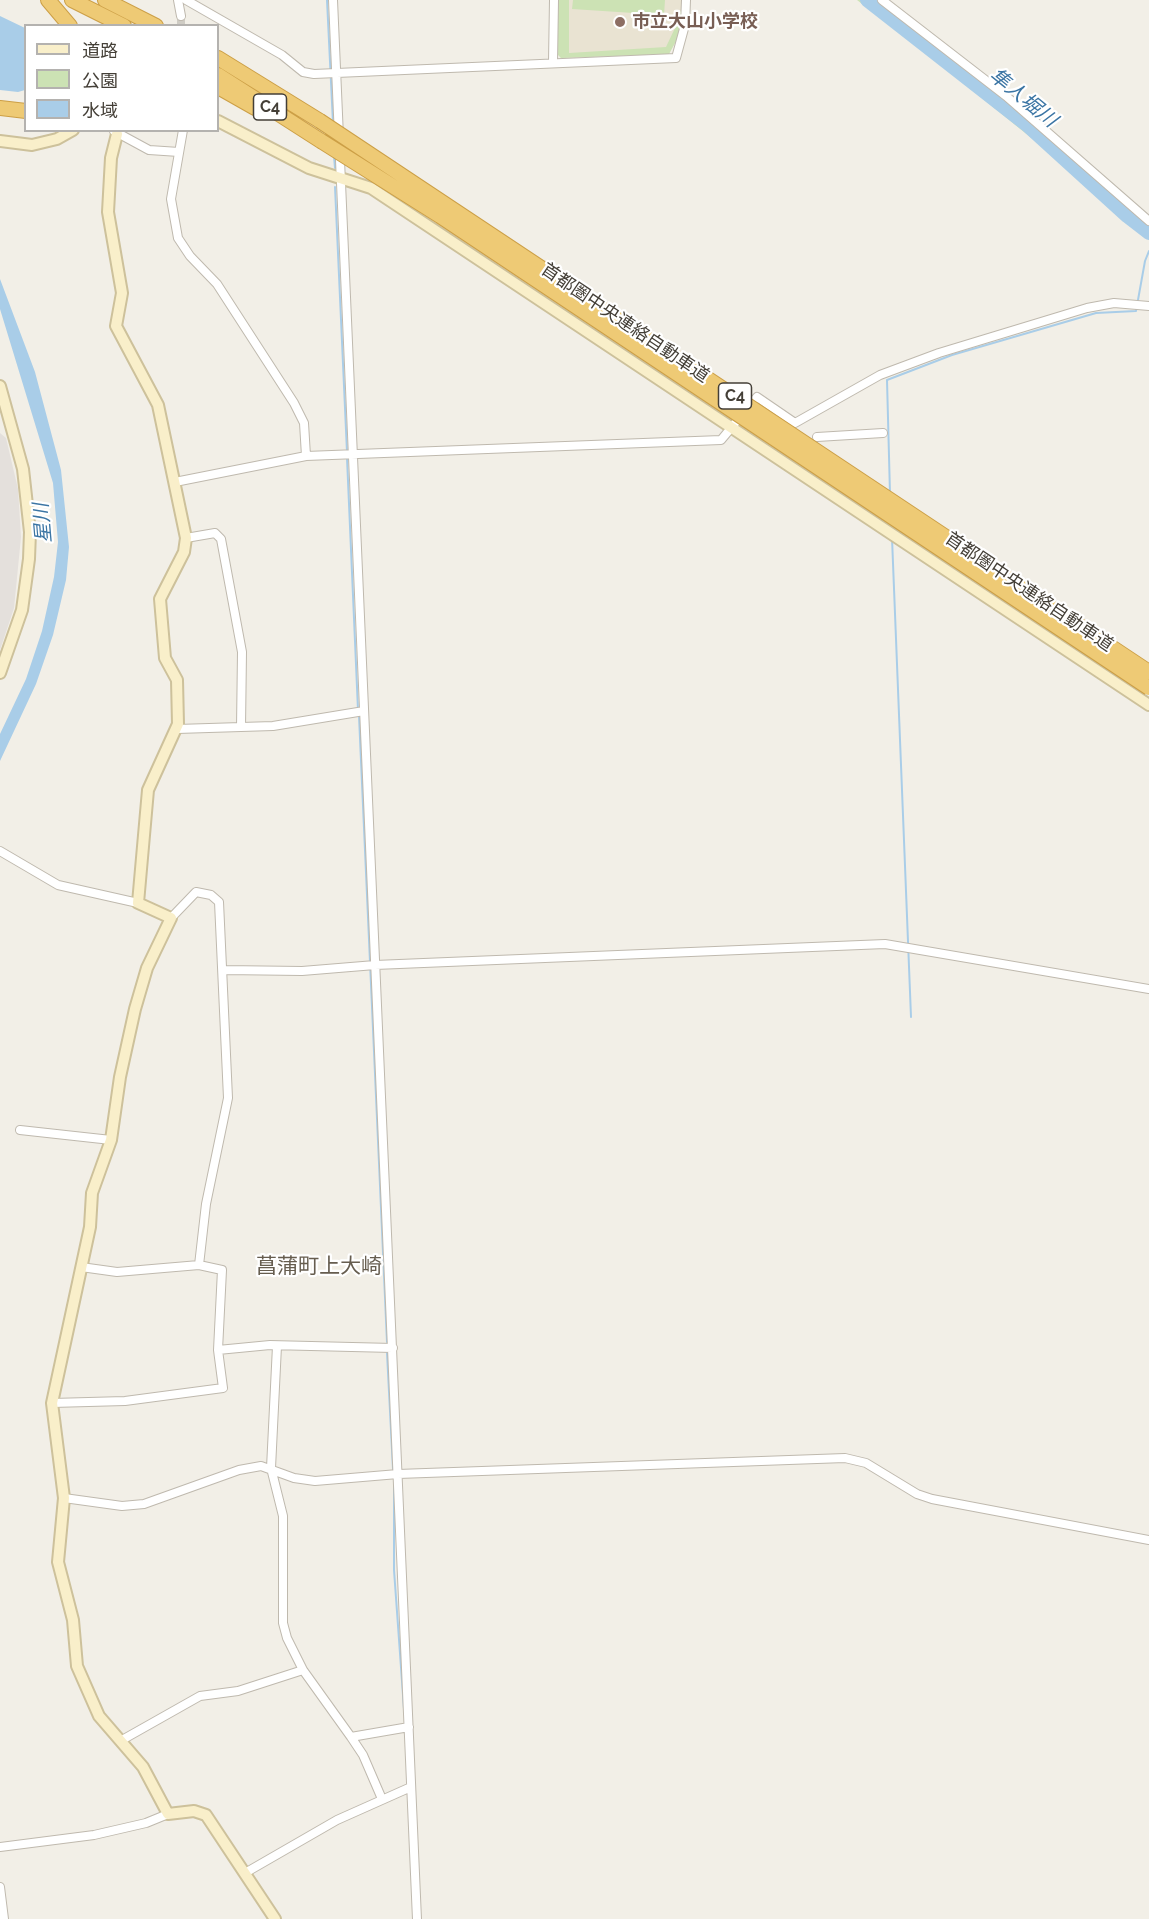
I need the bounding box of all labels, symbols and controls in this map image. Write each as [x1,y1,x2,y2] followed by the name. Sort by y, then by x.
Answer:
[632,11,758,33] place label: 市立大山小学校
[613,15,627,29] marker: 市立大山小学校
[24,24,219,132] legend
[82,40,118,61] text: 道路
[984,64,1062,132] water label: 隼人堀川
[82,70,118,91] text: 公園
[254,94,286,120] road number: C4
[82,100,118,121] text: 水域
[537,259,713,387] street label: 首都圏中央連絡自動車道
[718,383,752,409] road number: C4
[29,502,57,544] water label: 星川
[941,528,1117,656] street label: 首都圏中央連絡自動車道
[256,1254,382,1280] district label: 菖蒲町上大崎

